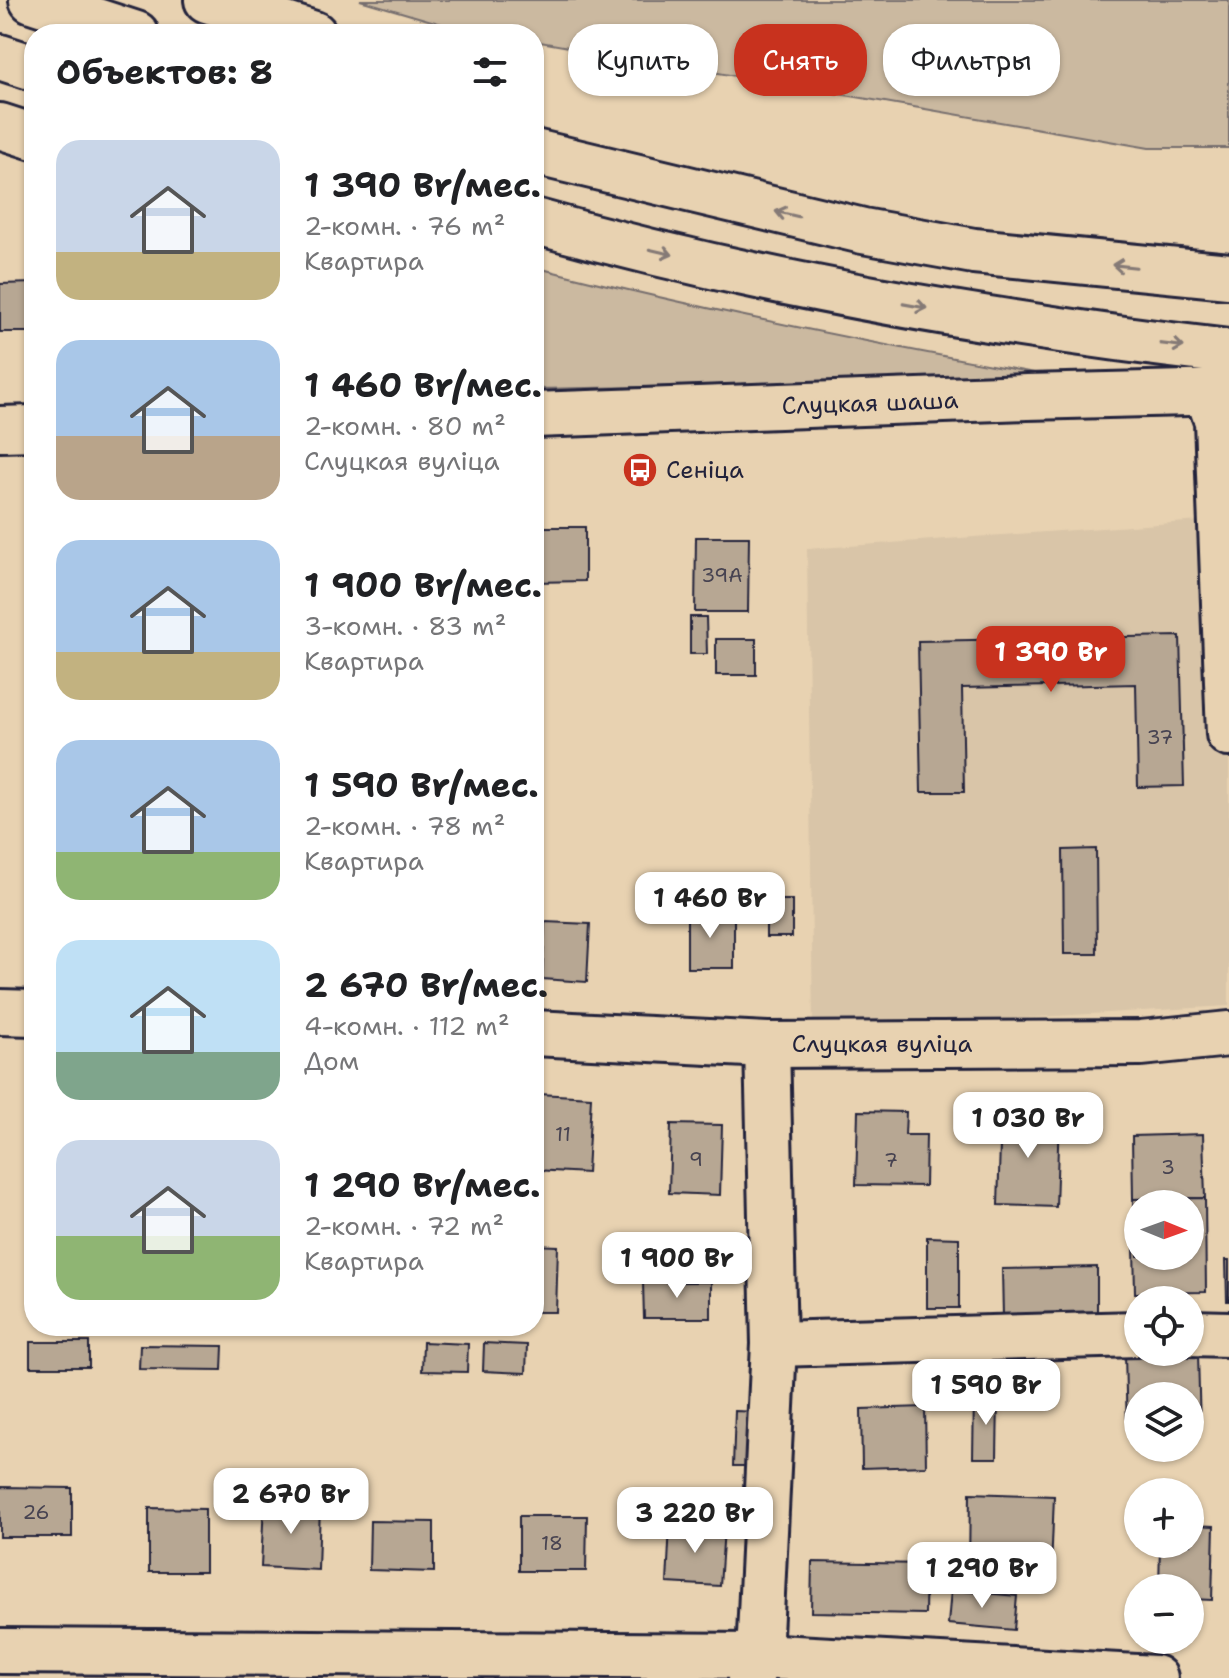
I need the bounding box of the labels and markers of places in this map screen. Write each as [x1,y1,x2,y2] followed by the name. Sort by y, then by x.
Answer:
[621,451,659,489] bus stop icon: Сеніца
[666,454,744,486] place label: Сеніца
[968,626,1134,694] pin: 1 390 Br
[627,872,793,940] pin: 1 460 Br
[945,1092,1111,1160] pin: 1 030 Br
[594,1232,760,1300] pin: 1 900 Br
[903,1359,1069,1427] pin: 1 590 Br
[208,1468,374,1536] pin: 2 670 Br
[612,1487,778,1555] pin: 3 220 Br
[899,1542,1065,1610] pin: 1 290 Br

